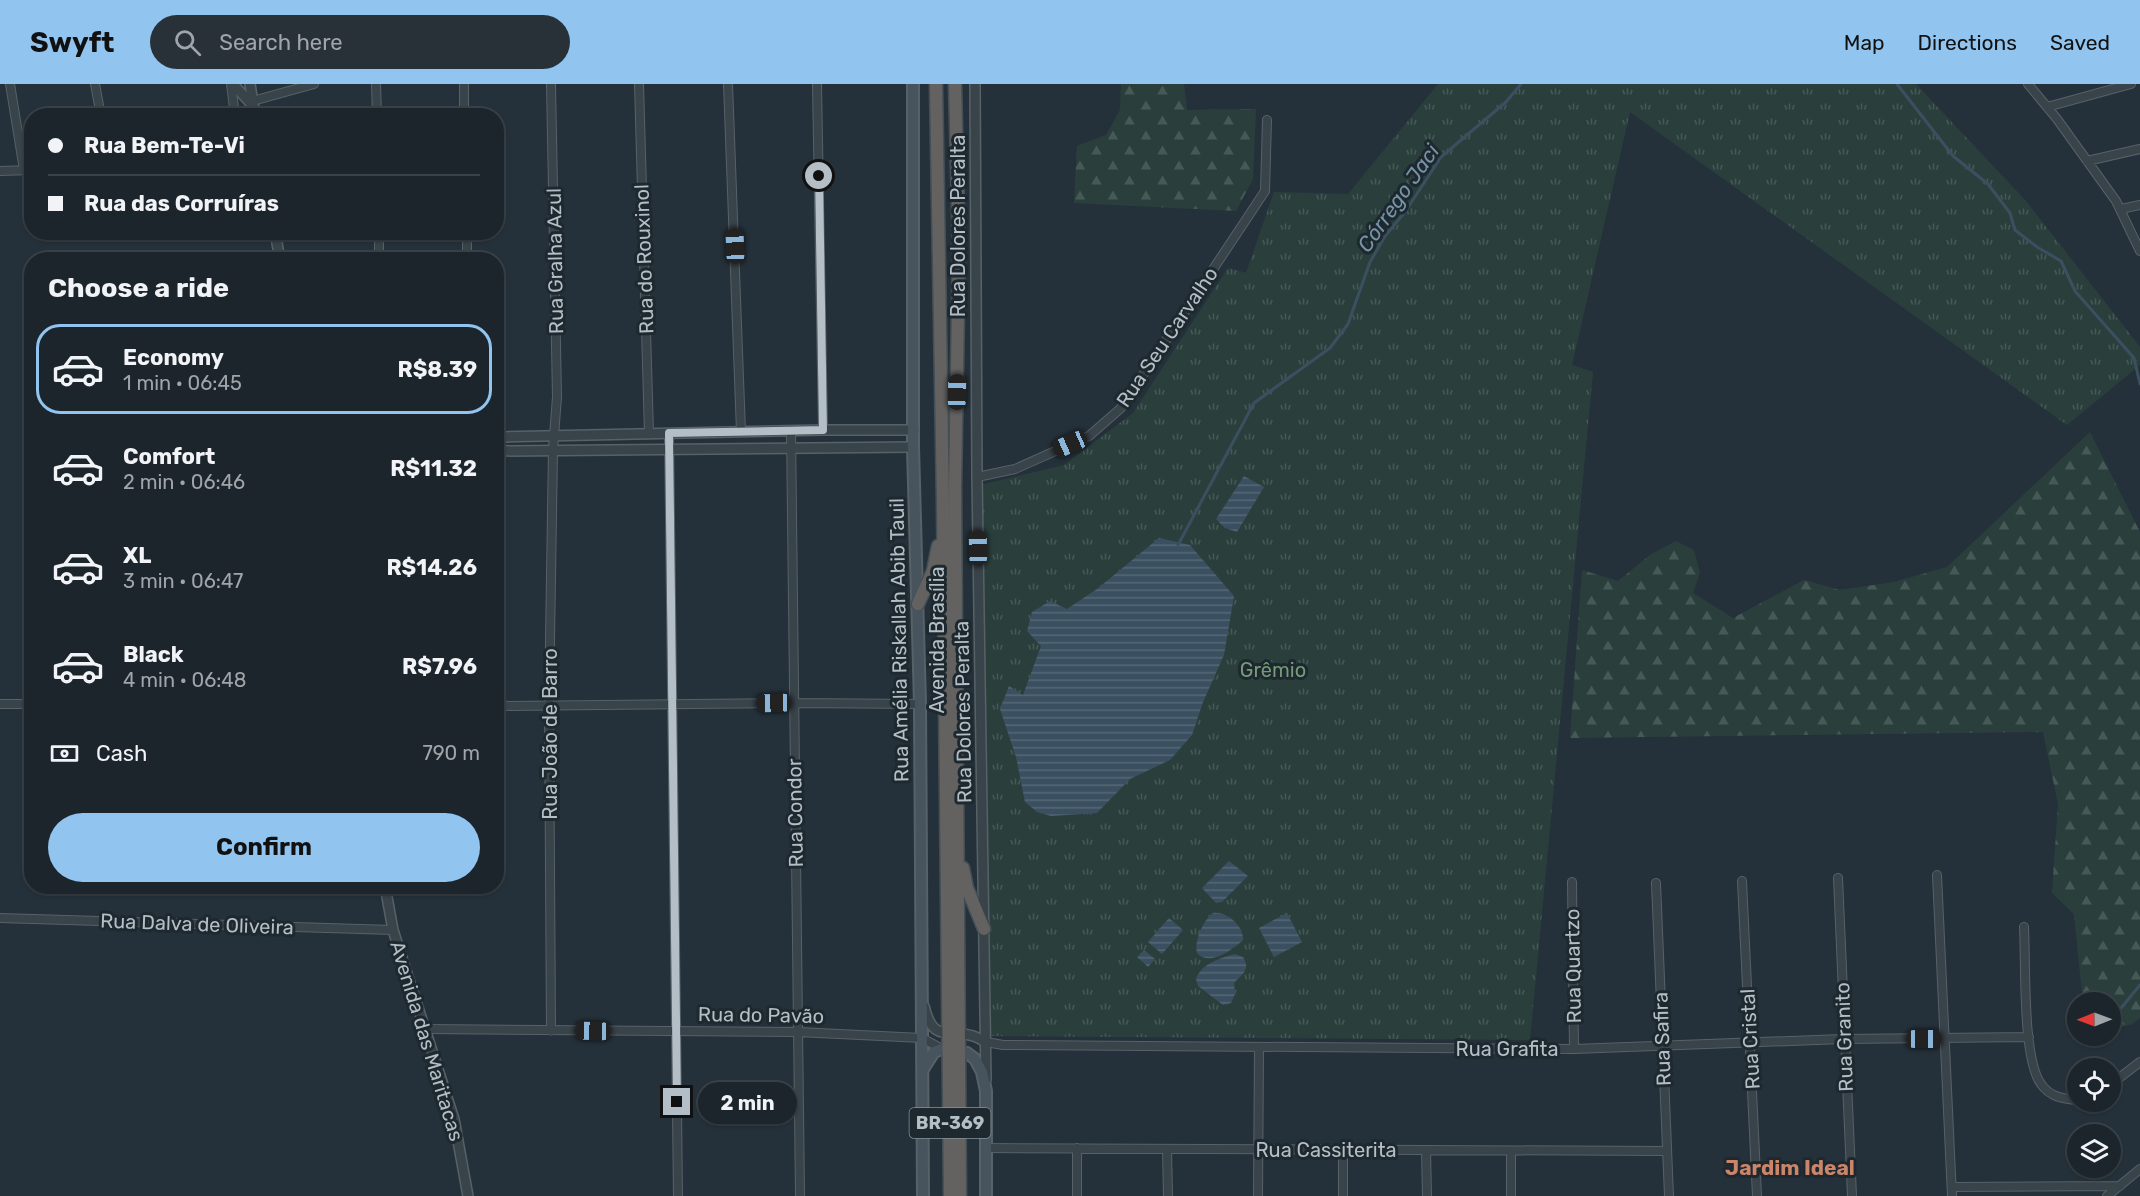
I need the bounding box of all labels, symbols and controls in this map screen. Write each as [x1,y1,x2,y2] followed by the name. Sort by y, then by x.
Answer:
[150,15,570,69] search box
[30,26,114,59] text: Swyft
[171,26,204,59] icon: search
[219,29,343,56] text: Search here
[1844,30,1885,55] text: Map
[1918,30,2017,55] text: Directions
[2050,30,2110,55] text: Saved
[84,132,245,159] text: Rua Bem-Te-Vi
[946,135,970,317] street label: Rua Dolores Peralta
[1352,139,1445,257] water label: Córrego Jaci
[805,162,832,189] route start
[629,184,659,334] street label: Rua do Rouxinol
[542,188,568,334] street label: Rua Gralha Azul
[84,190,279,217] text: Rua das Corruíras
[725,228,745,264] car
[1111,262,1223,412] street label: Rua Seu Carvalho
[48,272,229,304] text: Choose a ride
[51,342,105,396] icon: car
[123,344,224,371] text: Economy
[397,356,477,383] text: R$8.39
[123,371,242,395] text: 1 min · 06:45
[948,374,966,410] car
[1050,428,1090,460] car
[51,441,105,495] icon: car
[123,443,215,470] text: Comfort
[390,455,477,482] text: R$11.32
[123,470,245,494] text: 2 min · 06:46
[885,498,913,782] street label: Rua Amélia Riskallah Abib Tauil
[969,530,987,566] car
[51,540,105,594] icon: car
[123,542,151,569] text: XL
[386,554,477,581] text: R$14.26
[925,566,949,714] street label: Avenida Brasília
[123,569,243,593] text: 3 min · 06:47
[949,621,977,803] street label: Rua Dolores Peralta
[51,639,105,693] icon: car
[123,641,184,668] text: Black
[538,648,562,820] street label: Rua João de Barro
[402,653,477,680] text: R$7.96
[1240,658,1306,682] park label: Grêmio
[123,668,246,692] text: 4 min · 06:48
[756,694,792,712] car
[48,737,81,770] icon: cash
[96,740,147,767] text: Cash
[423,741,480,765] text: 790 m
[782,758,808,868] street label: Rua Condor
[48,813,480,882] button: Confirm
[1560,908,1586,1024] street label: Rua Quartzo
[100,909,294,939] street label: Rua Dalva de Oliveira
[385,938,469,1144] street label: Avenida das Maritacas
[1830,982,1858,1092] street label: Rua Granito
[1735,988,1765,1090] street label: Rua Cristal
[1648,992,1676,1086] street label: Rua Safira
[2067,992,2121,1046] north arrow
[2067,992,2121,1178] map controls
[698,1002,824,1028] street label: Rua do Pavão
[575,1022,611,1040] car
[1906,1030,1942,1048] car
[1456,1037,1558,1061] street label: Rua Grafita
[2067,1058,2121,1112] button: locate
[698,1081,797,1123] callout: 2 min
[663,1088,690,1115] route end
[720,1091,775,1115] text: 2 min
[910,1108,990,1138] road number: BR-369
[2067,1124,2121,1178] button: layers
[1256,1138,1397,1162] street label: Rua Cassiterita
[1725,1155,1855,1180] district label: Jardim Ideal

